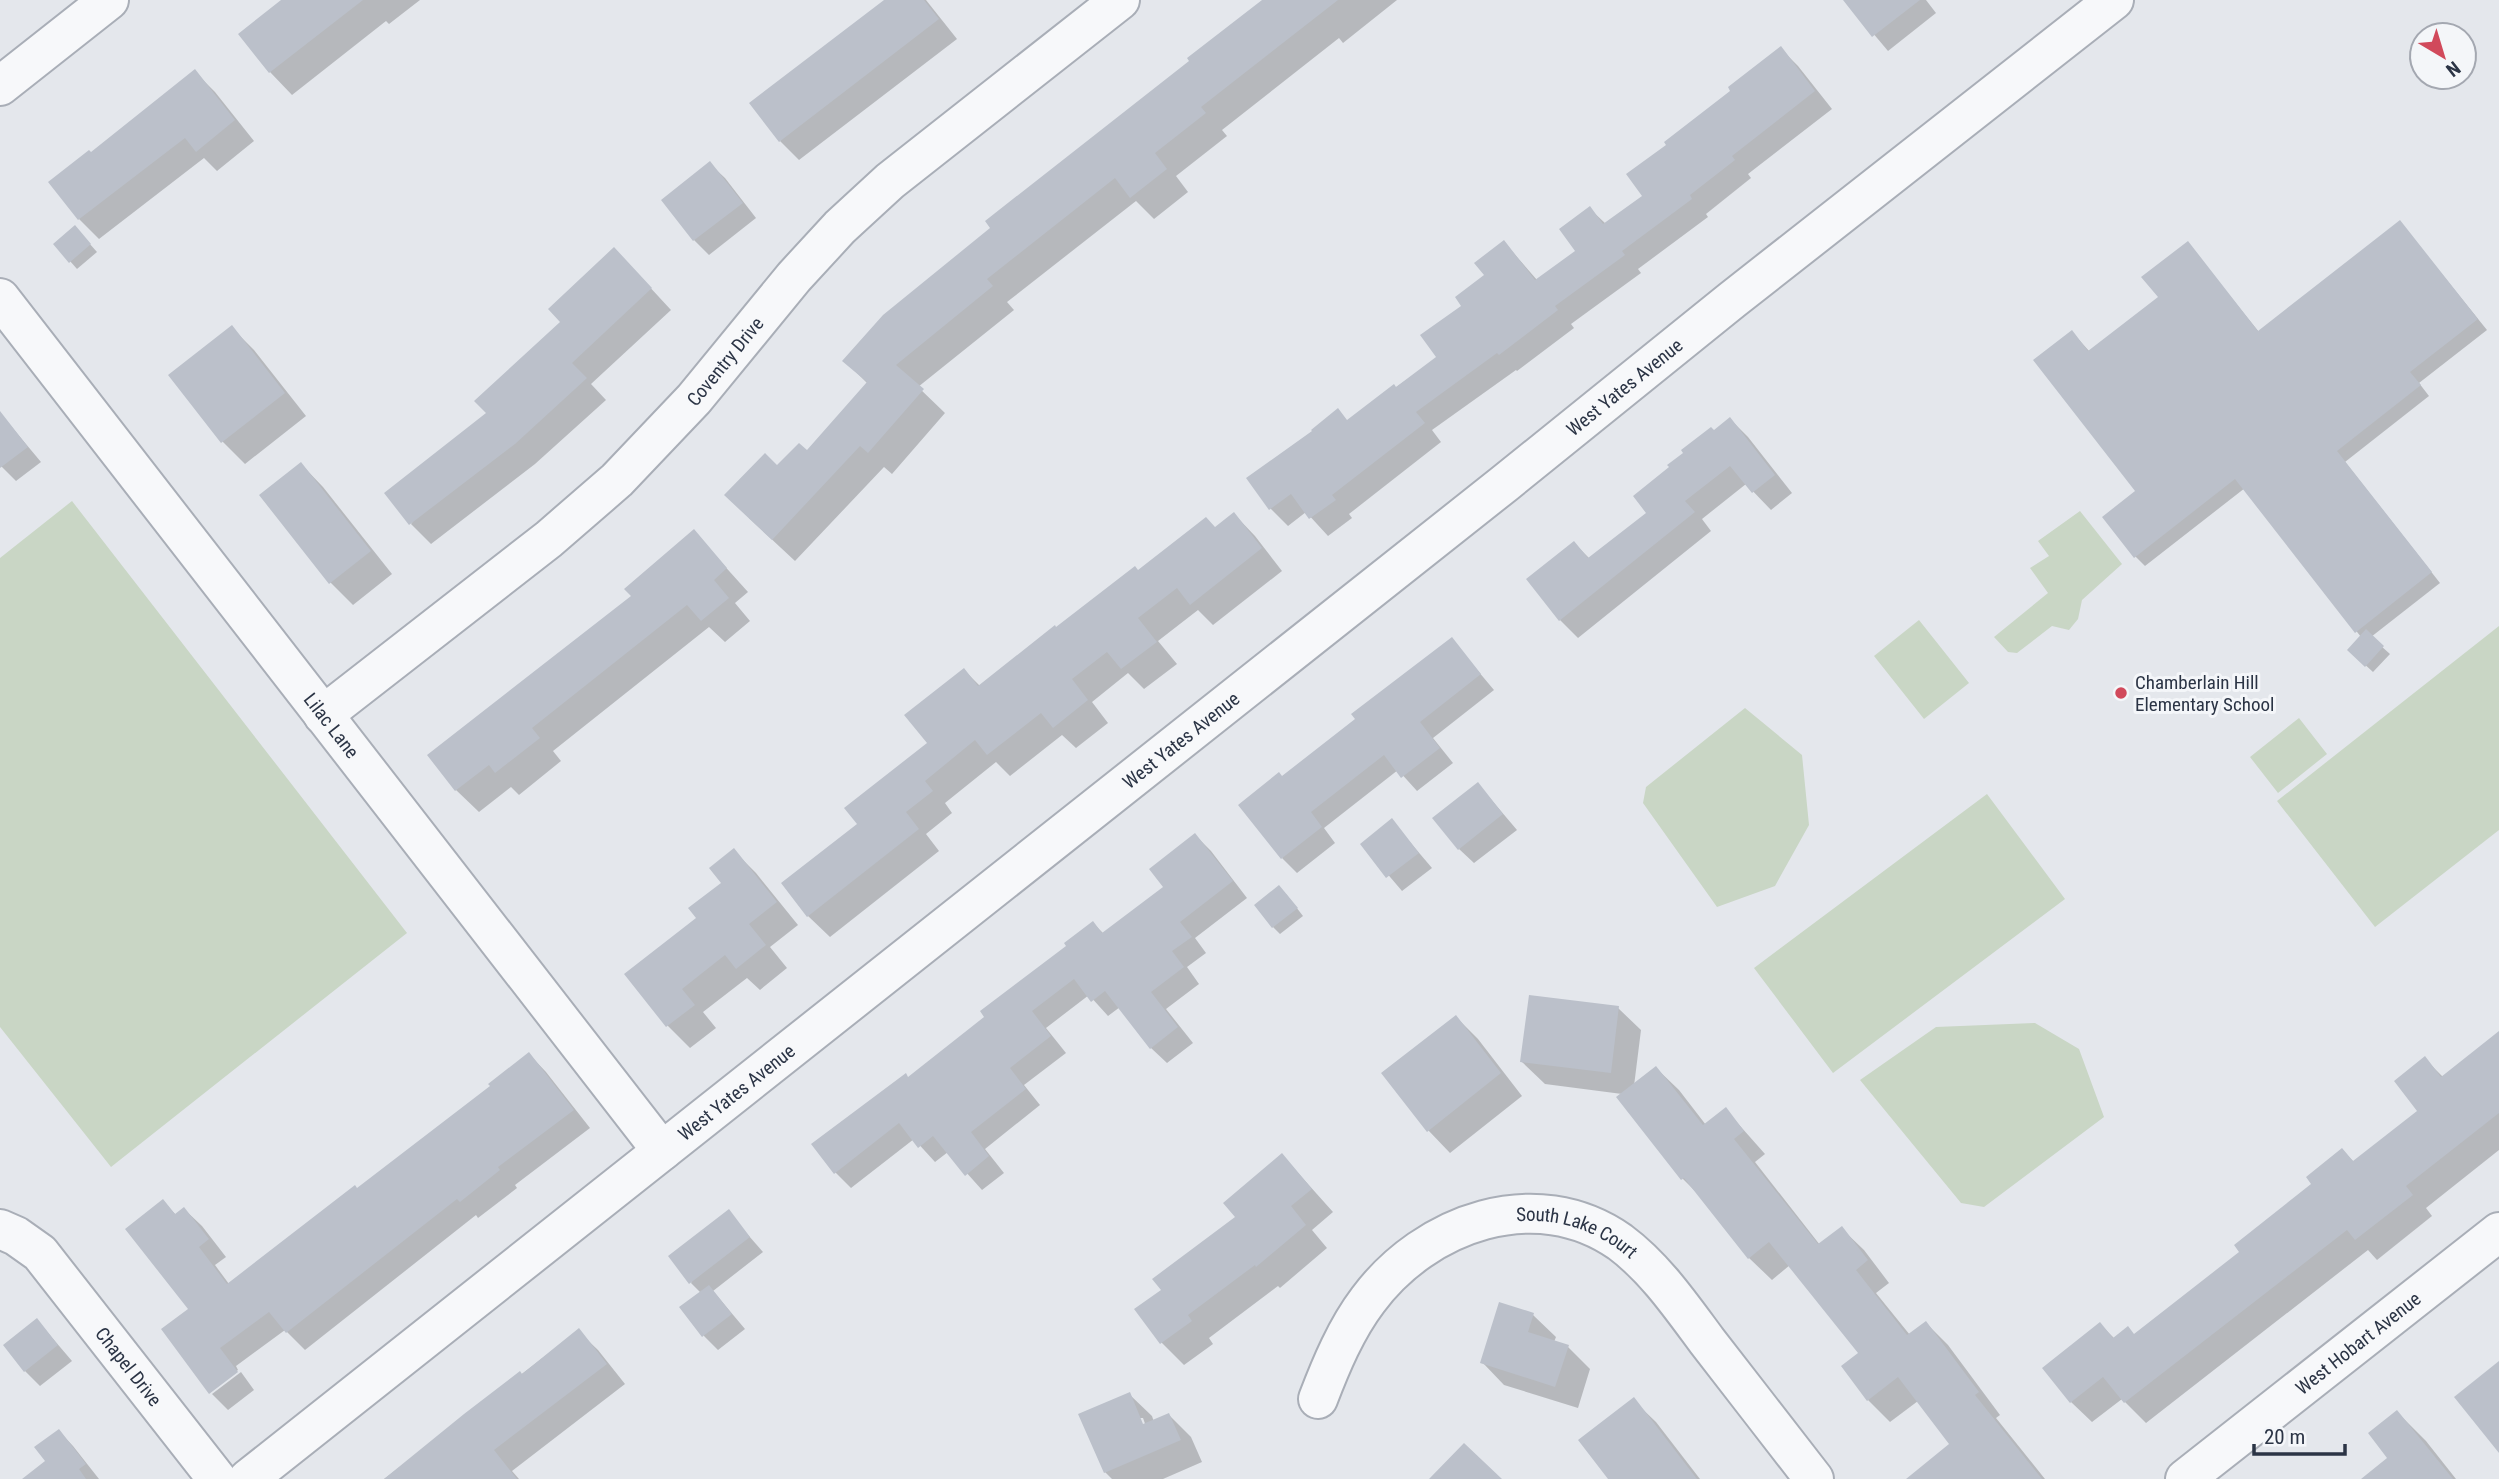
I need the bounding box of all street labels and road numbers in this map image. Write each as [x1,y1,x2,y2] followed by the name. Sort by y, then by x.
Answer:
[682,312,768,410] street label: Coventry Drive
[1562,333,1687,441] street label: West Yates Avenue
[1118,687,1244,793] street label: West Yates Avenue
[299,688,364,763] street label: Lilac Lane
[673,1039,799,1145] street label: West Yates Avenue
[1516,1202,1643,1263] street label: South Lake Court
[2291,1287,2425,1399] street label: West Hobart Avenue
[91,1322,167,1411] street label: Chapel Drive

